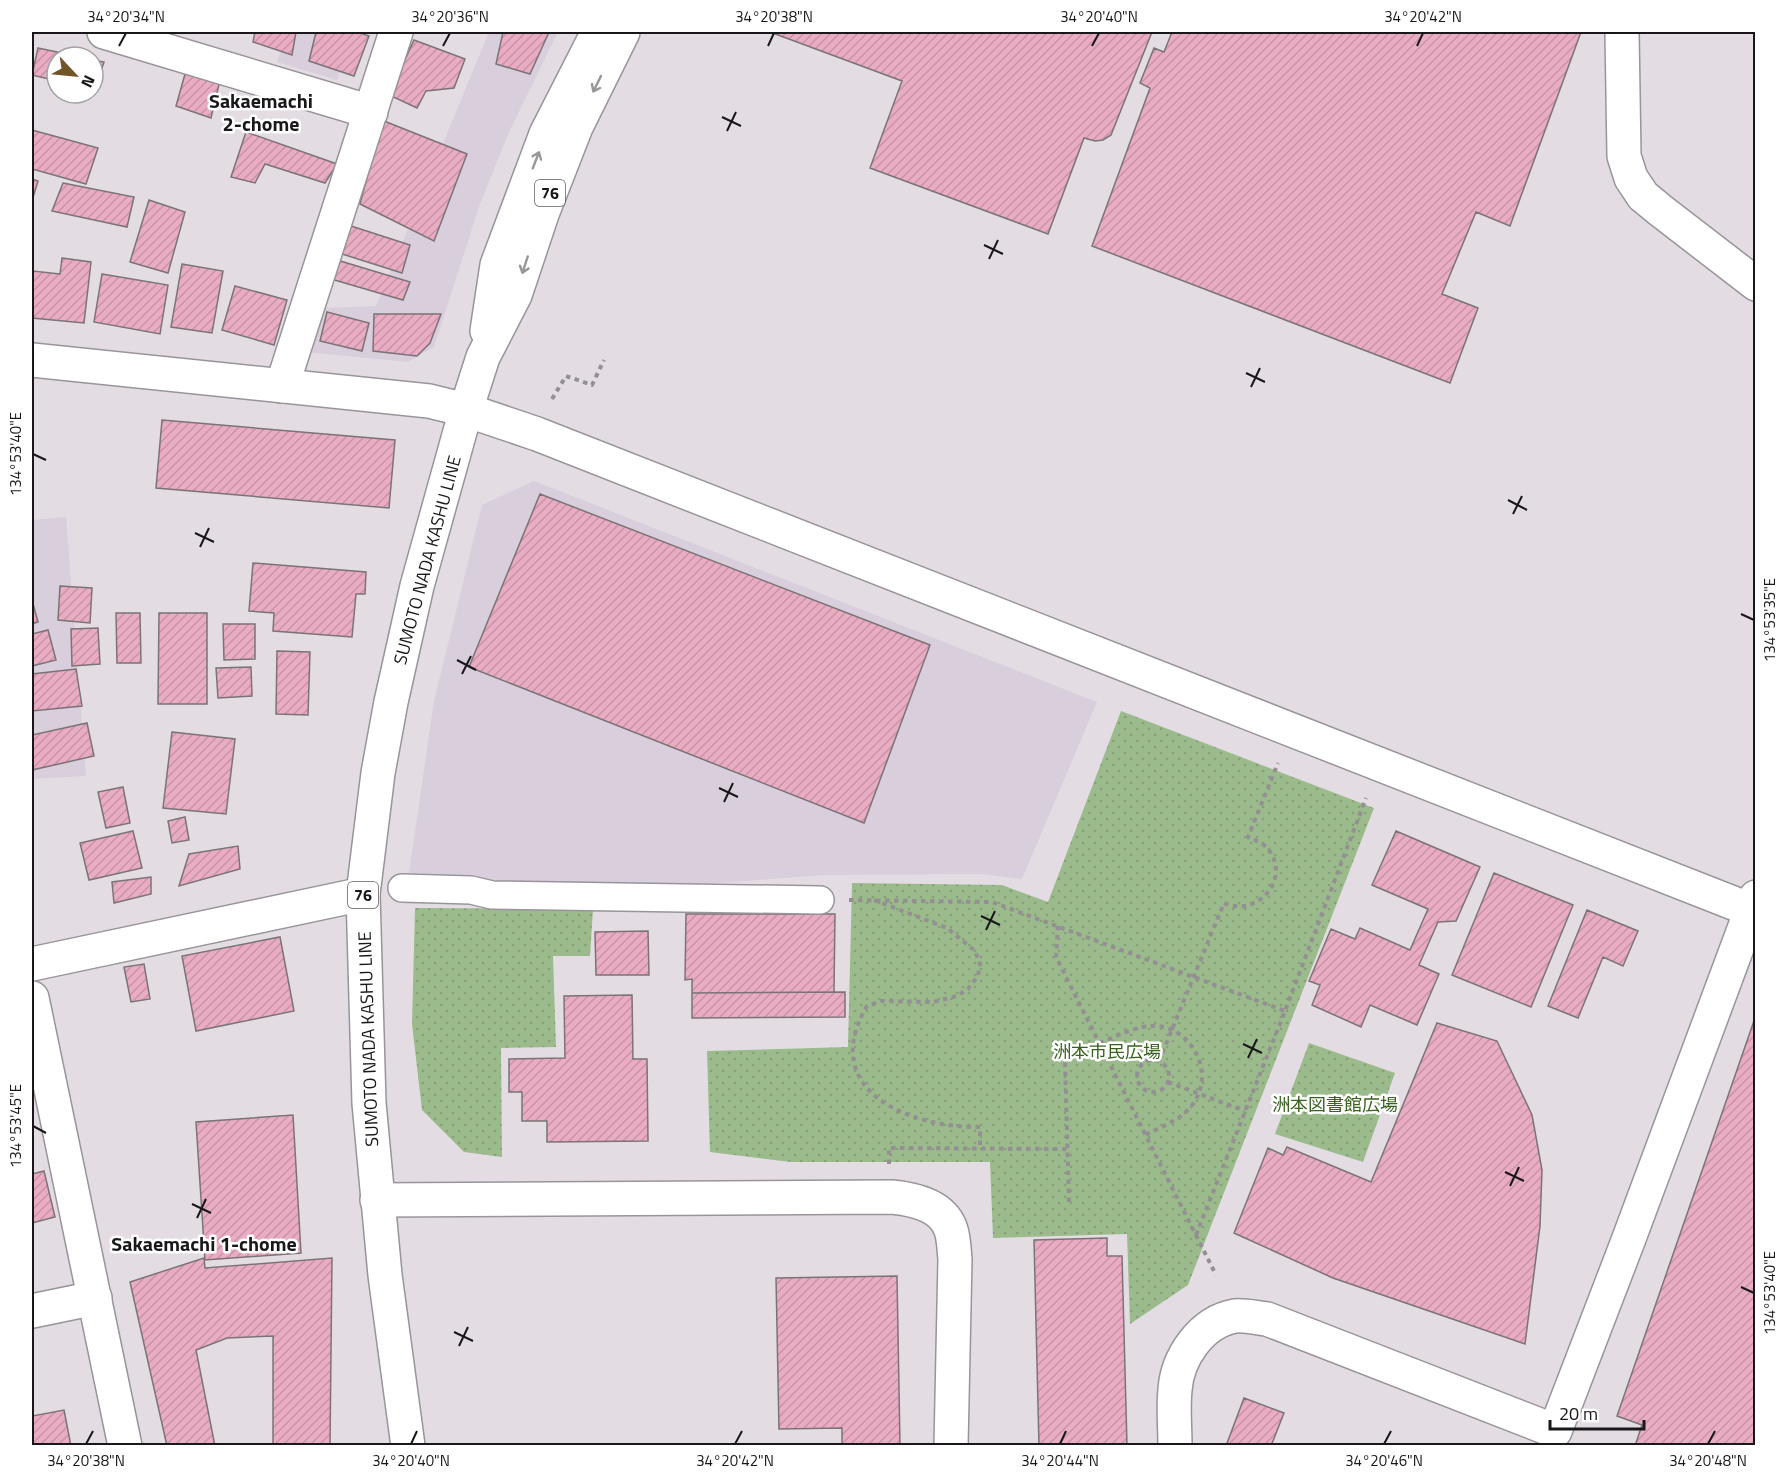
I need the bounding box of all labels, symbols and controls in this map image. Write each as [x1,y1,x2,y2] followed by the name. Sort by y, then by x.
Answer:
[87,5,165,28] text: 34°20'34"N
[411,5,489,28] text: 34°20'36"N
[735,5,813,28] text: 34°20'38"N
[1060,5,1138,28] text: 34°20'40"N
[1384,5,1462,28] text: 34°20'42"N
[45,45,105,105] north arrow
[75,71,102,92] text: N
[591,75,602,93] one-way arrow
[209,85,313,139] district label: Sakaemachi 2-chome
[532,151,543,169] one-way arrow
[535,180,565,206] road number: 76
[519,255,530,274] one-way arrow
[4,412,27,496] text: 134°53'40"E
[386,452,468,668] street label: SUMOTO NADA KASHU LINE
[1758,578,1781,662] text: 134°53'35"E
[348,882,378,908] road number: 76
[351,931,385,1147] street label: SUMOTO NADA KASHU LINE
[1053,1038,1161,1065] park label: 洲本市民広場
[4,1084,27,1168] text: 134°53'45"E
[1272,1091,1398,1118] park label: 洲本図書館広場
[111,1228,297,1259] district label: Sakaemachi 1-chome
[1758,1251,1781,1335] text: 134°53'40"E
[1550,1393,1644,1431] scale bar
[1559,1400,1598,1427] text: 20 m
[47,1449,125,1472] text: 34°20'38"N
[372,1449,450,1472] text: 34°20'40"N
[696,1449,774,1472] text: 34°20'42"N
[1021,1449,1099,1472] text: 34°20'44"N
[1345,1449,1423,1472] text: 34°20'46"N
[1669,1449,1747,1472] text: 34°20'48"N

